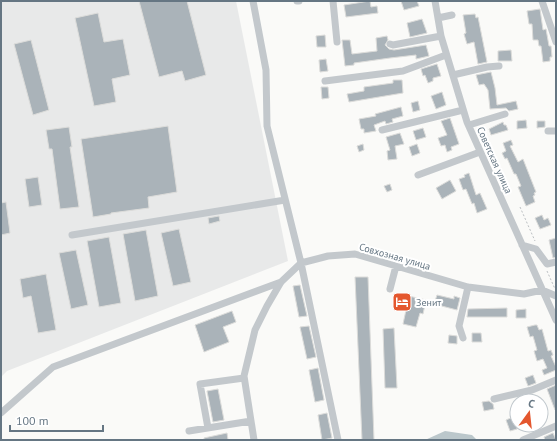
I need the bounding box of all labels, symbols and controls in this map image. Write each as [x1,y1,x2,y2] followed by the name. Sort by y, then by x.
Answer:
[474,125,515,196] street label: Советская улица
[358,240,432,273] street label: Совхозная улица
[391,291,413,313] hotel icon: Зенит
[416,296,441,309] place label: Зенит
[509,393,549,433] north arrow
[527,396,536,411] text: С
[10,407,103,433] scale bar
[16,413,49,428] text: 100 m

